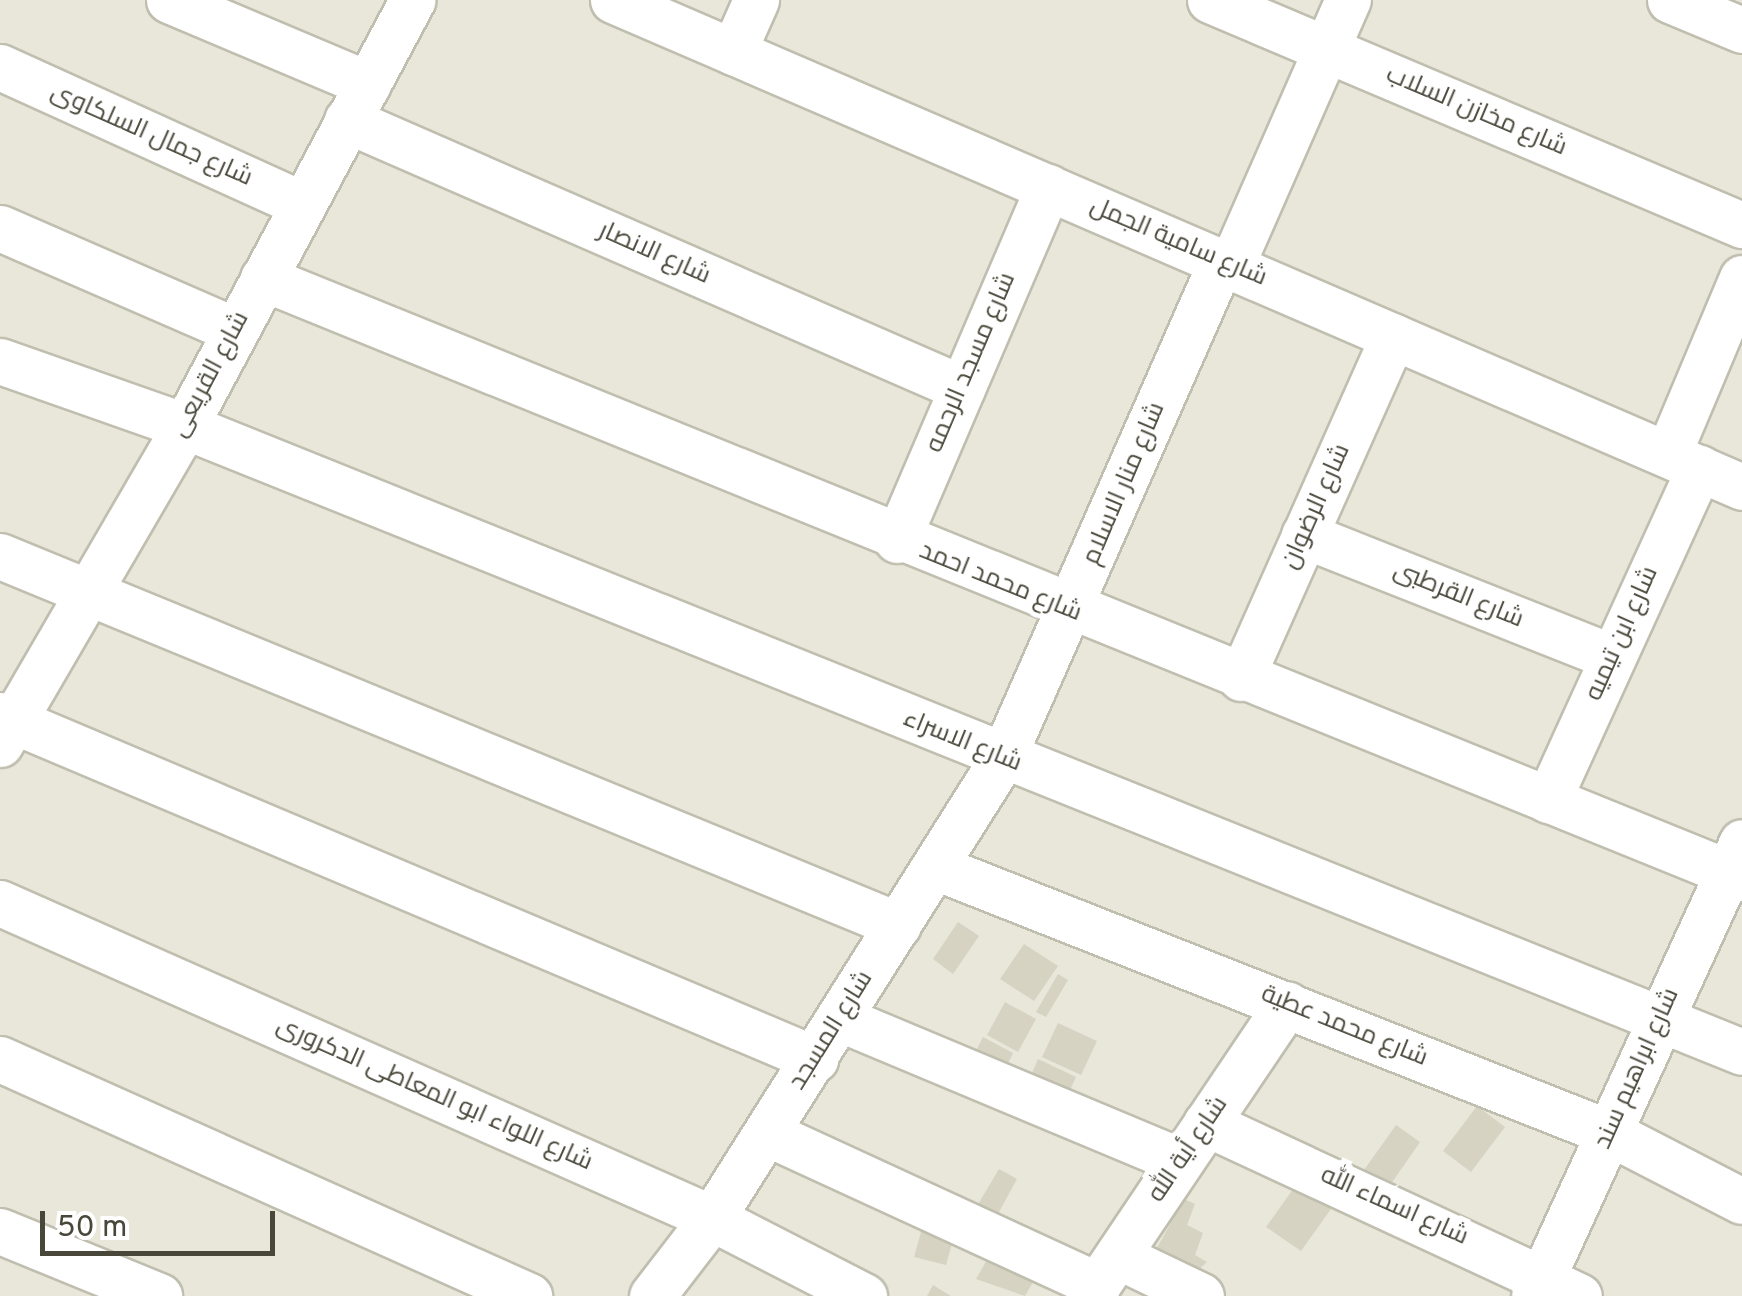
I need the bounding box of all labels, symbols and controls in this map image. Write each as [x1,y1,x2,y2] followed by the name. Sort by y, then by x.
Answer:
[1381,60,1571,164] street label: شارع مخازن السلاب
[46,78,256,194] street label: شارع جمال السلكاوى
[1085,192,1271,294] street label: شارع سامية الجمل
[594,216,714,292] street label: شارع الانصار
[921,269,1023,457] street label: شارع مسجد الرحمه
[165,307,257,443] street label: شارع القريعى
[1077,398,1173,570] street label: شارع منار الاسلام
[1276,440,1358,574] street label: شارع الرضوان
[914,537,1086,629] street label: شارع محمد احمد
[1389,556,1527,636] street label: شارع القرطبى
[1580,562,1666,706] street label: شارع ابن تيميه
[898,705,1026,779] street label: شارع الاسراء
[784,966,880,1096] street label: شارع المسجد
[1256,980,1432,1074] street label: شارع محمد عطية
[1589,984,1687,1154] street label: شارع ابراهيم سند
[271,1012,597,1178] street label: شارع اللواء ابو المعاطى الدكرورى
[1143,1091,1235,1209] street label: شارع أية الله
[1316,1161,1472,1253] street label: شارع اسماء الله
[45,1191,280,1253] scale bar
[57,1210,127,1247] text: 50 m

